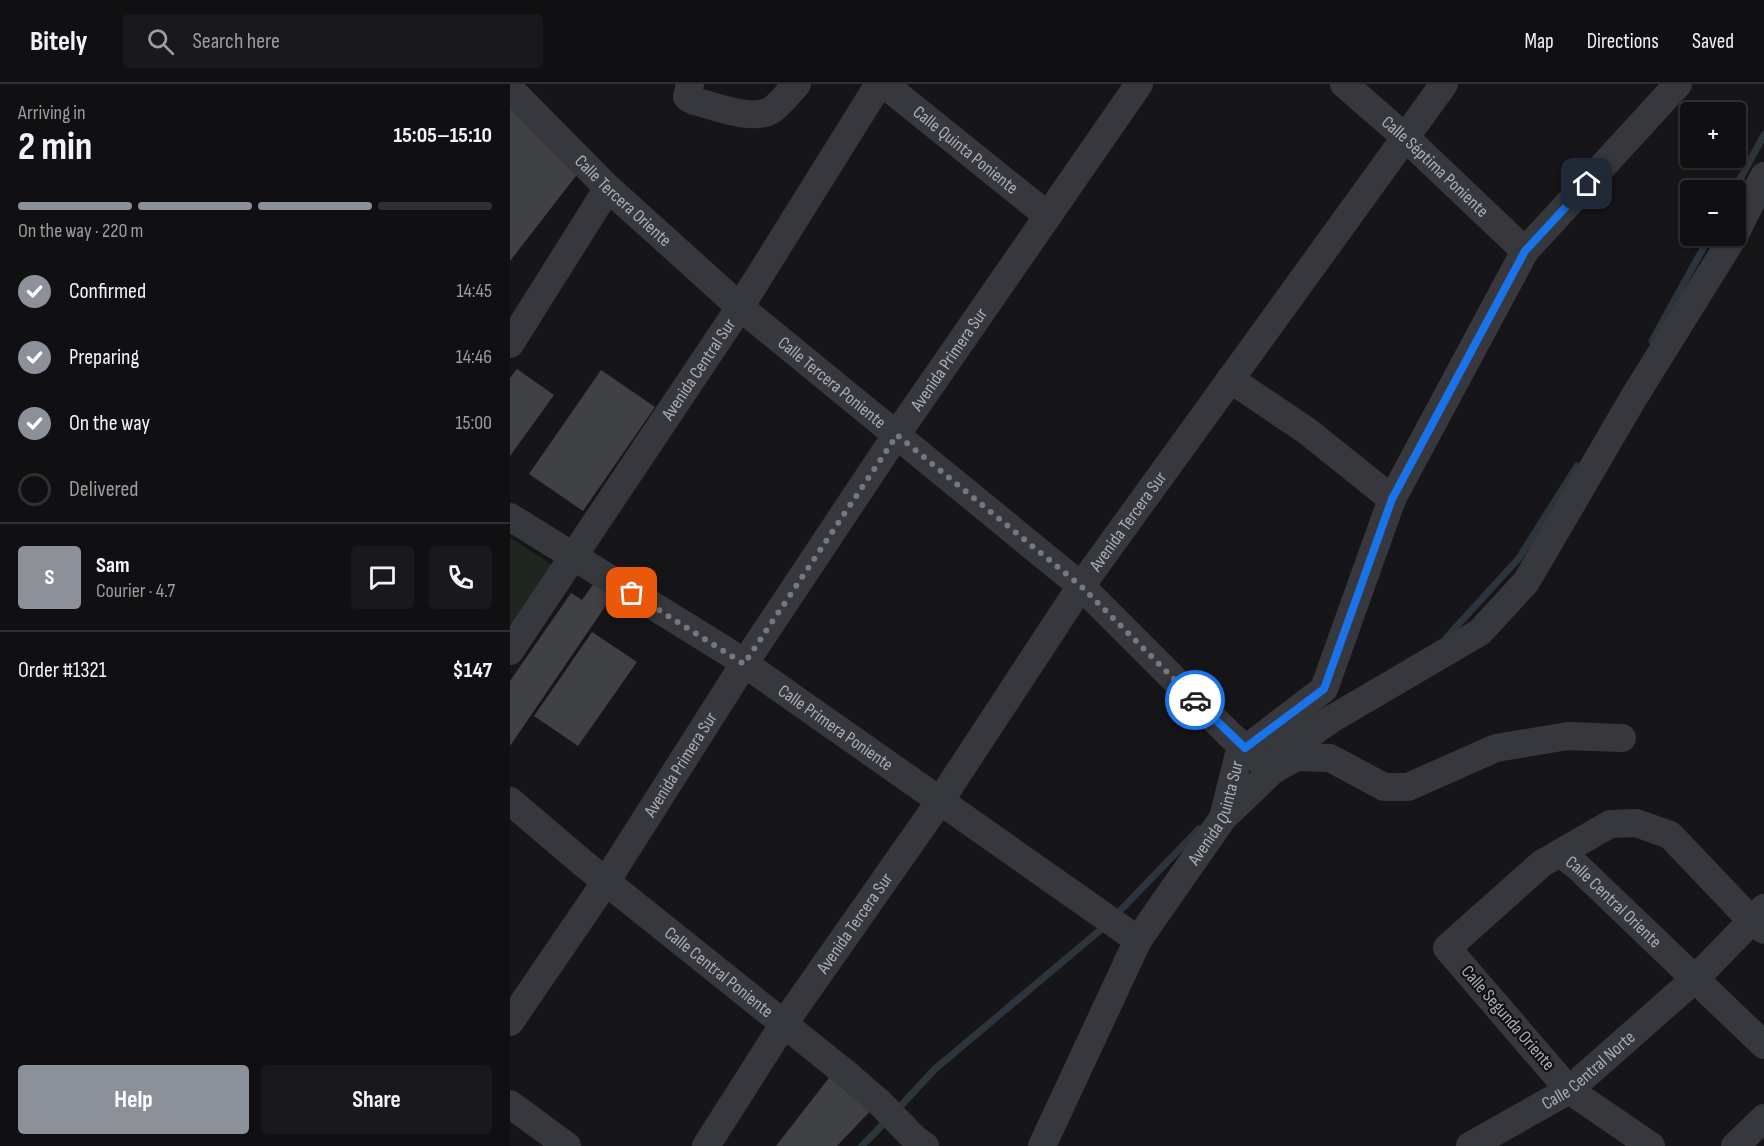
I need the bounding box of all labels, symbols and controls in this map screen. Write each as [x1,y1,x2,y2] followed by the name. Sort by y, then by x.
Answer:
[123,14,543,68] search box
[30,25,87,58] text: Bitely
[144,25,177,58] icon: search
[192,28,280,55] text: Search here
[1524,29,1554,54] text: Map
[1587,29,1659,54] text: Directions
[1692,29,1734,54] text: Saved
[18,101,86,125] text: Arriving in
[909,101,1023,198] street label: Calle Quinta Poniente
[1680,102,1746,246] map controls
[1680,102,1746,168] button: +
[1378,111,1493,221] street label: Calle Séptima Poniente
[394,122,492,149] text: 15:05–15:10
[18,124,92,171] text: 2 min
[571,150,676,251] street label: Calle Tercera Oriente
[1561,158,1612,209] pin
[1570,167,1603,200] icon: home
[1680,180,1746,246] button: −
[18,219,143,243] text: On the way · 220 m
[18,275,51,308] icon: check
[69,278,146,305] text: Confirmed
[456,279,492,303] text: 14:45
[905,304,992,415] street label: Avenida Primera Sur
[656,314,740,425] street label: Avenida Central Sur
[774,332,890,433] street label: Calle Tercera Poniente
[18,341,51,374] icon: check
[69,344,139,371] text: Preparing
[456,345,492,369] text: 14:46
[18,407,51,440] icon: check
[69,410,150,437] text: On the way
[455,411,492,435] text: 15:00
[1084,467,1171,576] street label: Avenida Tercera Sur
[69,476,138,503] text: Delivered
[351,546,414,609] button: chat
[429,546,492,609] button: phone
[96,552,130,579] text: Sam
[45,564,54,591] text: S
[606,567,657,618] pin
[615,576,648,609] icon: bag
[96,579,175,603] text: Courier · 4.7
[18,657,106,684] text: Order #1321
[452,657,492,684] text: $147
[1165,670,1225,730] courier
[774,680,897,775] street label: Calle Primera Poniente
[1179,684,1212,717] icon: car
[639,708,721,821] street label: Avenida Primera Sur
[1183,759,1247,870] street label: Avenida Quinta Sur
[1562,851,1666,952] street label: Calle Central Oriente
[812,869,897,978] street label: Avenida Tercera Sur
[660,922,778,1022] street label: Calle Central Poniente
[1457,961,1559,1075] street label: Calle Segunda Oriente
[1538,1026,1639,1114] street label: Calle Central Norte
[18,1065,249,1134] button: Help
[261,1065,492,1134] button: Share

